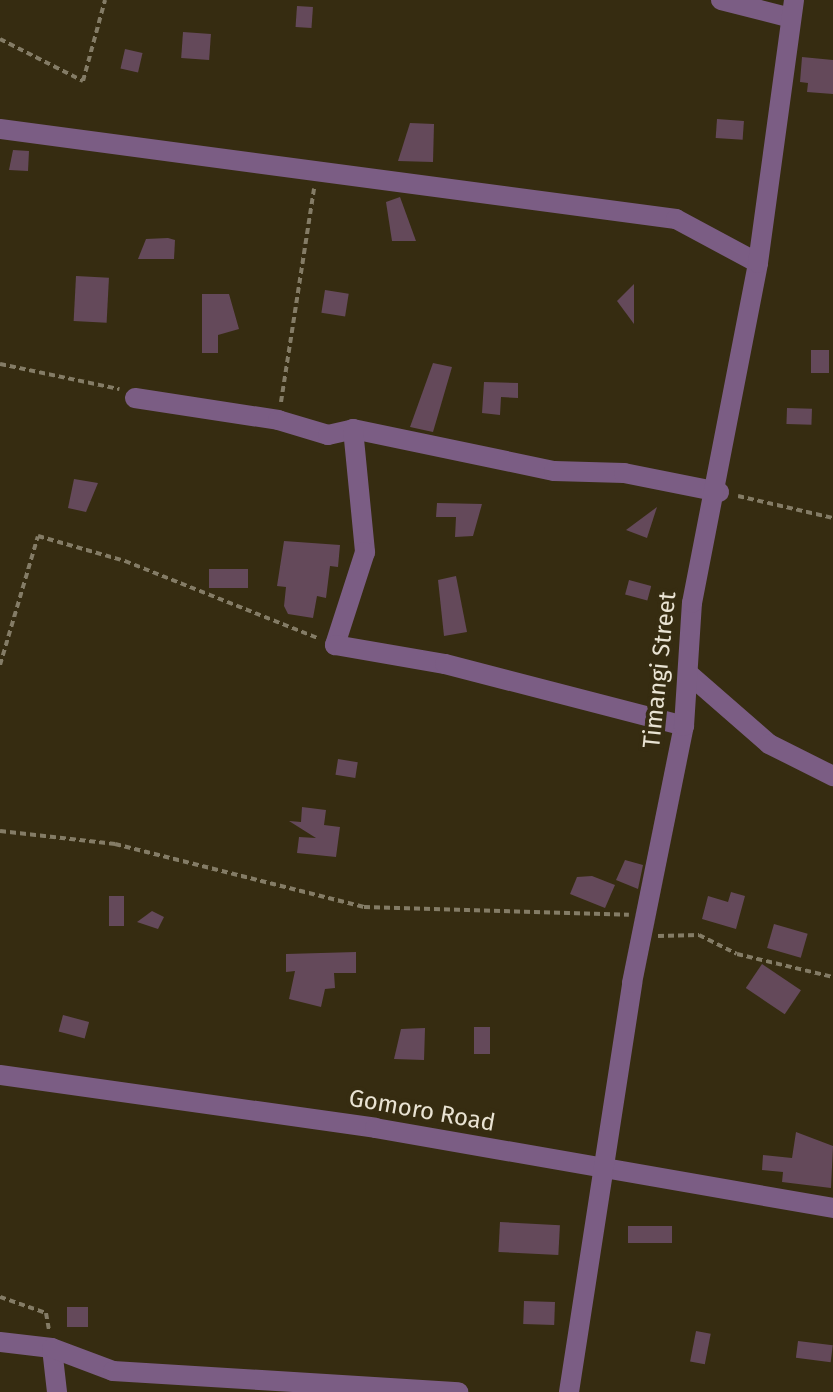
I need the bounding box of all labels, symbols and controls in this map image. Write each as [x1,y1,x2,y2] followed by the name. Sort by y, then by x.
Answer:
[637,590,683,750] street label: Timangi Street
[347,1084,497,1138] street label: Gomoro Road

